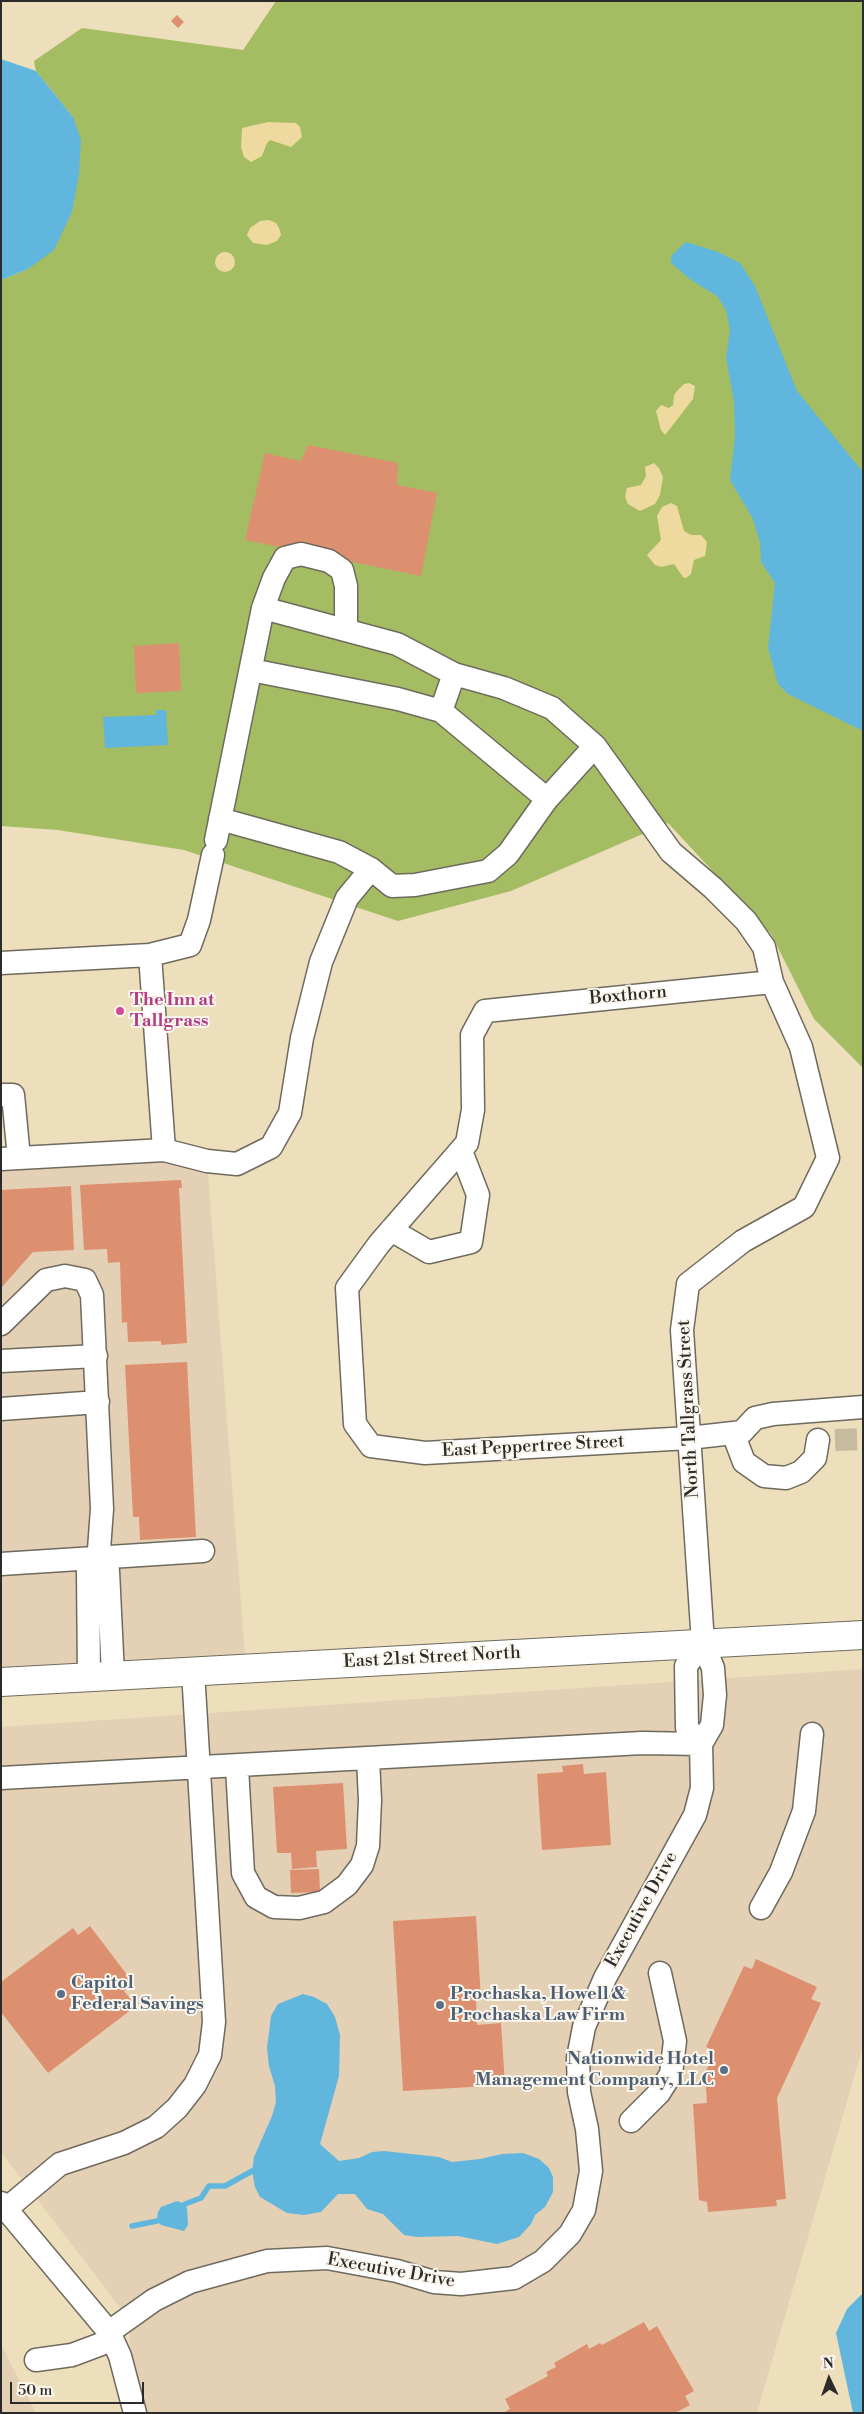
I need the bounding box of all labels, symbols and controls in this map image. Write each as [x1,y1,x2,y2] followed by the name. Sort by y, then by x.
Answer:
[588,982,668,1010] street label: Boxthorn
[130,990,214,1032] place label: The Inn at Tallgrass
[114,1005,126,1017] marker: The Inn at Tallgrass
[674,1319,704,1499] street label: North Tallgrass Street
[441,1431,625,1463] street label: East Peppertree Street
[343,1643,521,1673] street label: East 21st Street North
[601,1848,683,1972] street label: Executive Drive
[71,1973,204,2016] place label: Capitol Federal Savings
[450,1984,627,2026] place label: Prochaska, Howell & Prochaska Law Firm
[55,1988,67,2000] marker: Capitol Federal Savings
[434,1999,446,2011] marker: Prochaska, Howell & Prochaska Law Firm
[475,2049,714,2092] place label: Nationwide Hotel Management Company, LLC
[718,2064,730,2076] marker: Nationwide Hotel Management Company, LLC
[325,2249,457,2293] street label: Executive Drive
[804,2354,854,2404] north arrow
[822,2355,834,2373] text: N
[12,2372,146,2404] scale bar
[18,2381,52,2400] text: 50 m

